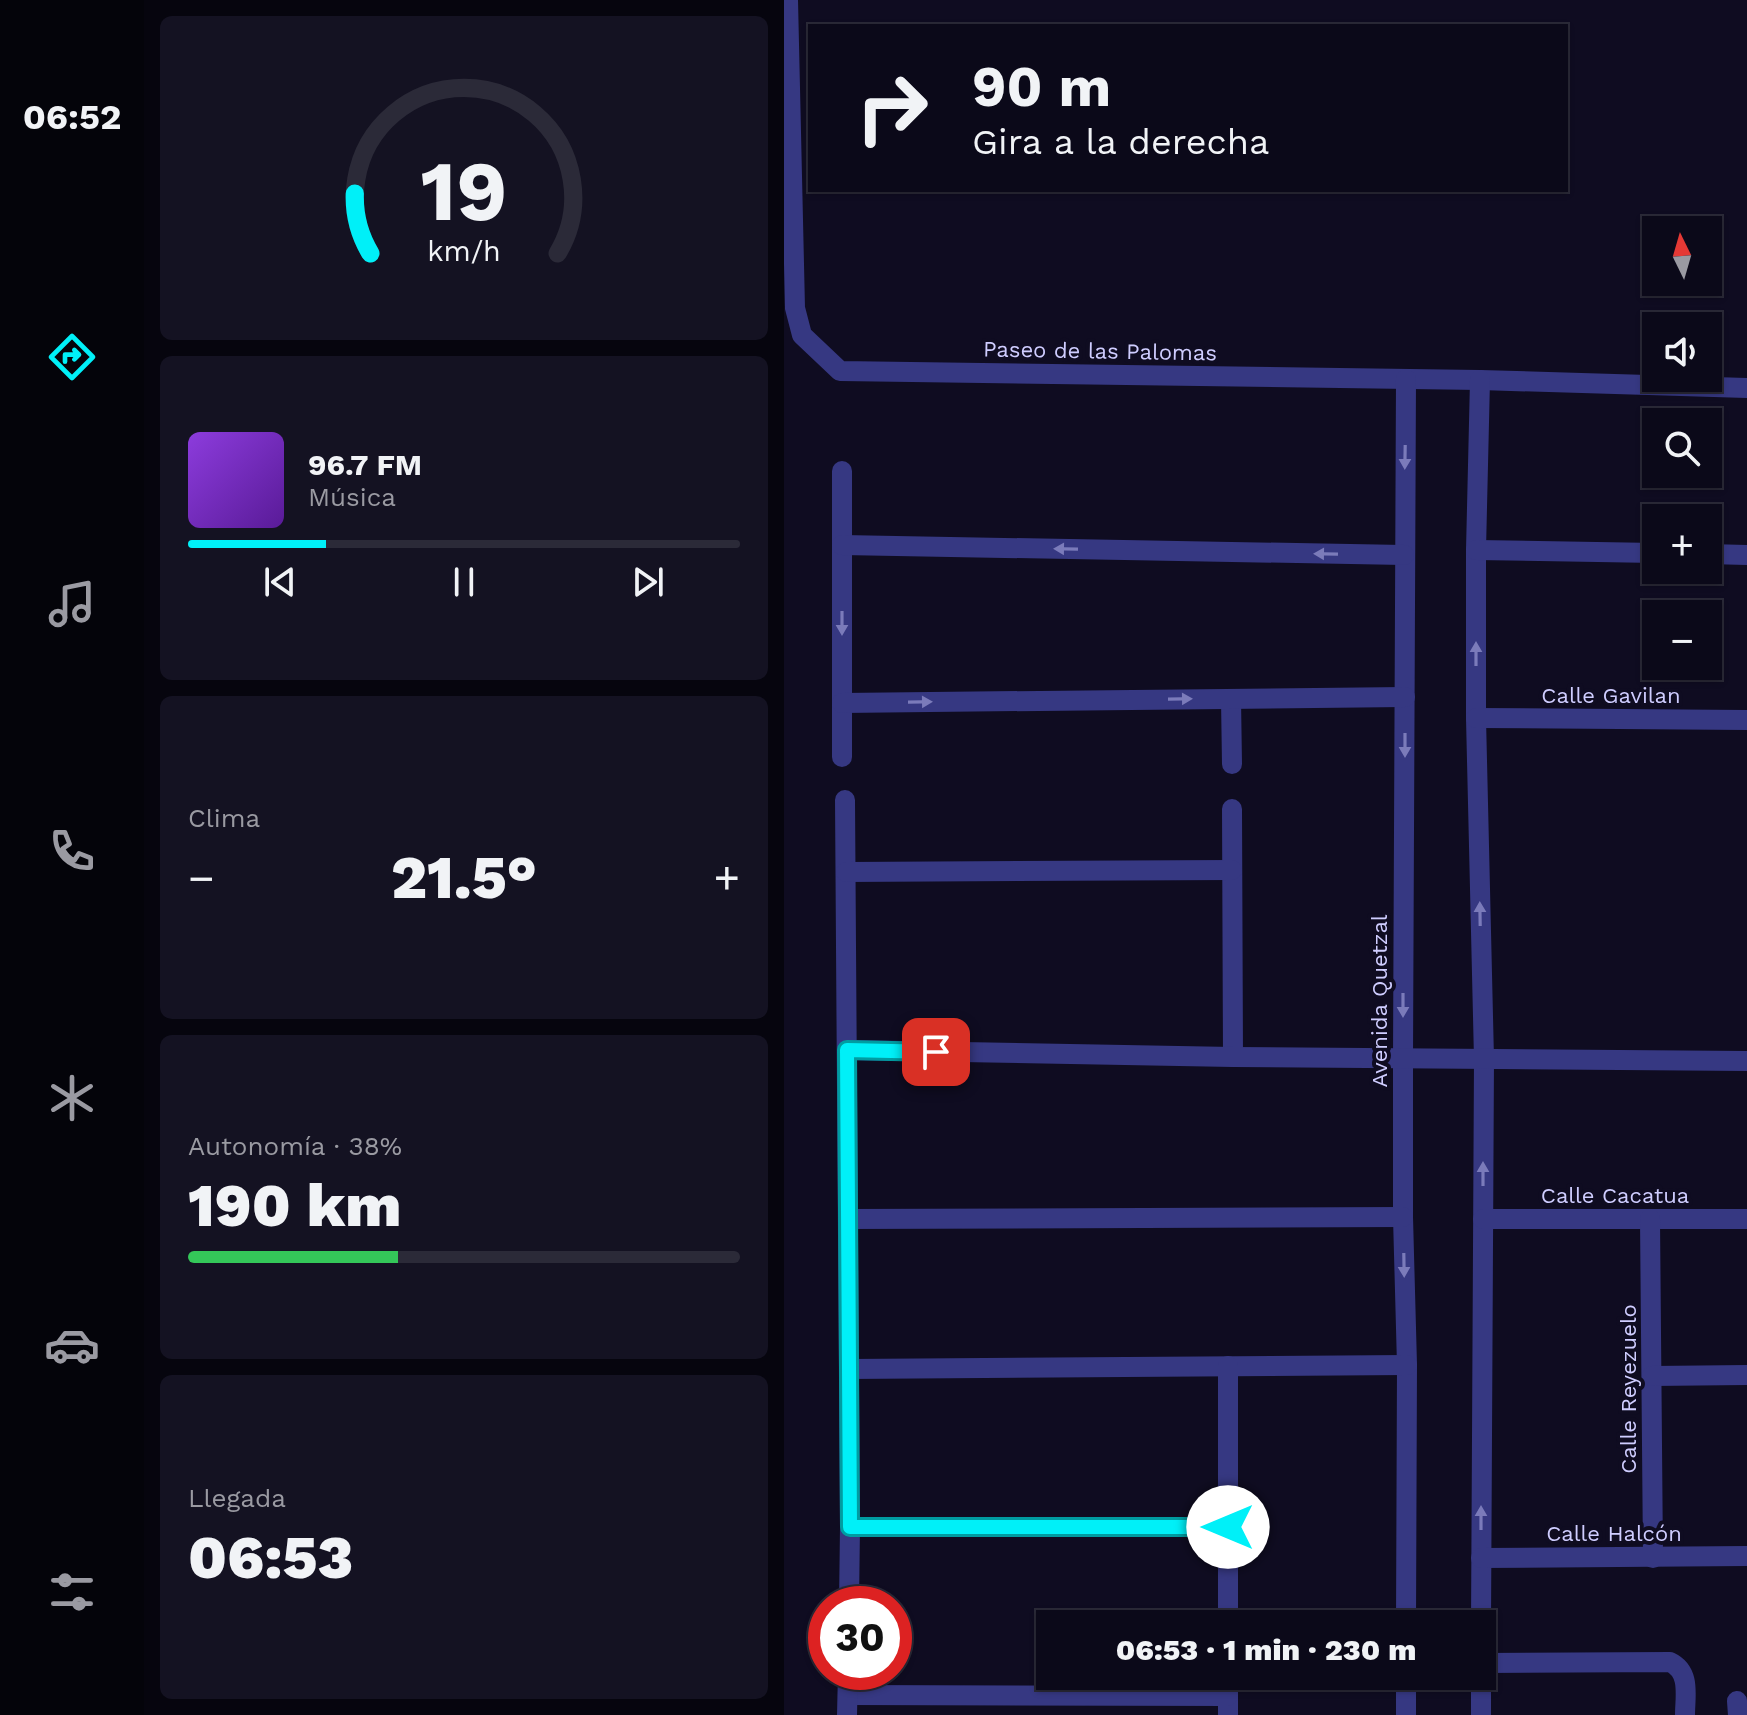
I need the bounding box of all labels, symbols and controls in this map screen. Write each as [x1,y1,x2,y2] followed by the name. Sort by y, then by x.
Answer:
[972,54,1111,120] text: 90 m
[840,56,944,160] icon: right
[23,96,121,138] text: 06:52
[972,121,1269,163] text: Gira a la derecha
[420,142,508,239] text: 19
[1642,216,1722,296] north arrow
[1642,216,1722,680] map controls
[427,234,501,268] text: km/h
[1642,312,1722,392] button: sound
[44,329,100,385] icon: directions
[983,336,1217,366] street label: Paseo de las Palomas
[1642,408,1722,488] button: search
[1399,445,1411,470] one-way arrow
[308,447,422,482] text: 96.7 FM
[308,482,396,512] text: Música
[1642,504,1722,584] button: +
[1053,543,1078,555] one-way arrow
[1313,547,1338,560] one-way arrow
[258,560,302,604] icon: previous
[442,560,486,604] icon: pause
[626,560,670,604] icon: next
[44,576,100,632] icon: music
[1642,600,1722,680] button: −
[836,611,848,636] one-way arrow
[1470,641,1482,666] one-way arrow
[1541,683,1681,708] street label: Calle Gavilan
[1168,693,1193,705] one-way arrow
[908,696,933,708] one-way arrow
[1399,733,1411,758] one-way arrow
[188,803,260,833] text: Clima
[44,823,100,879] icon: phone
[391,842,537,913] text: 21.5°
[188,852,215,904] text: −
[713,852,740,904] text: +
[1474,901,1487,926] one-way arrow
[1367,914,1392,1088] street label: Avenida Quetzal
[1397,993,1409,1018] one-way arrow
[902,1018,970,1086] pin
[914,1030,958,1074] icon: arrive
[44,1070,100,1126] icon: climate
[188,1131,402,1161] text: Autonomía · 38%
[1477,1161,1489,1186] one-way arrow
[188,1170,401,1241] text: 190 km
[1541,1183,1689,1208] street label: Calle Cacatua
[1398,1253,1411,1278] one-way arrow
[1616,1304,1641,1474] street label: Calle Reyezuelo
[44,1317,100,1373] icon: car
[188,1483,286,1513] text: Llegada
[1186,1485,1270,1569] position arrow
[1475,1505,1488,1530] one-way arrow
[1546,1521,1682,1546] street label: Calle Halcón
[188,1522,353,1593] text: 06:53
[44,1564,100,1620] icon: filters
[808,1586,912,1690] speed limit sign: 30
[1116,1632,1416,1667] text: 06:53 · 1 min · 230 m

